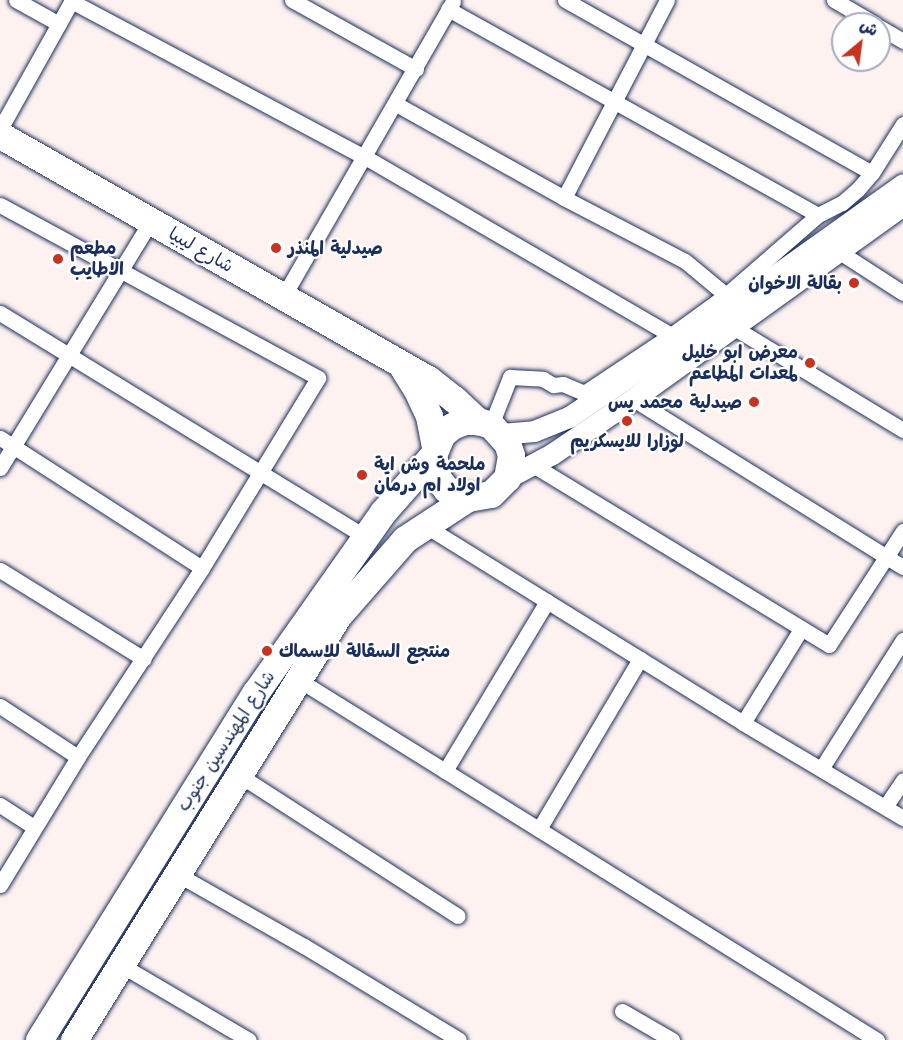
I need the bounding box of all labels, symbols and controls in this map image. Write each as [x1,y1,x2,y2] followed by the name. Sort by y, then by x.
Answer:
[831,12,891,72] north arrow
[856,14,882,41] text: ش
[165,223,237,277] street label: شارع ليبيا
[288,237,383,259] place label: صيدلية المنذر
[70,238,124,280] place label: مطعم الاطايب
[269,241,283,255] marker: صيدلية المنذر
[51,252,65,266] marker: مطعم الاطايب
[748,272,842,294] place label: بقالة الاخوان
[847,276,861,290] marker: بقالة الاخوان
[682,342,798,385] place label: معرض ابو خليل لمعدات المطاعم
[803,356,817,370] marker: معرض ابو خليل لمعدات المطاعم
[608,391,742,413] place label: صيدلية محمد يس
[747,395,761,409] marker: صيدلية محمد يس
[620,414,634,428] marker: لوزارا للايسكريم
[570,430,684,452] place label: لوزارا للايسكريم
[374,454,485,496] place label: ملحمة وش اية اولاد ام درمان
[355,468,369,482] marker: ملحمة وش اية اولاد ام درمان
[279,640,450,662] place label: منتجع السقالة للاسماك
[260,644,274,658] marker: منتجع السقالة للاسماك
[172,667,280,815] street label: شارع المهندسين جنوب

